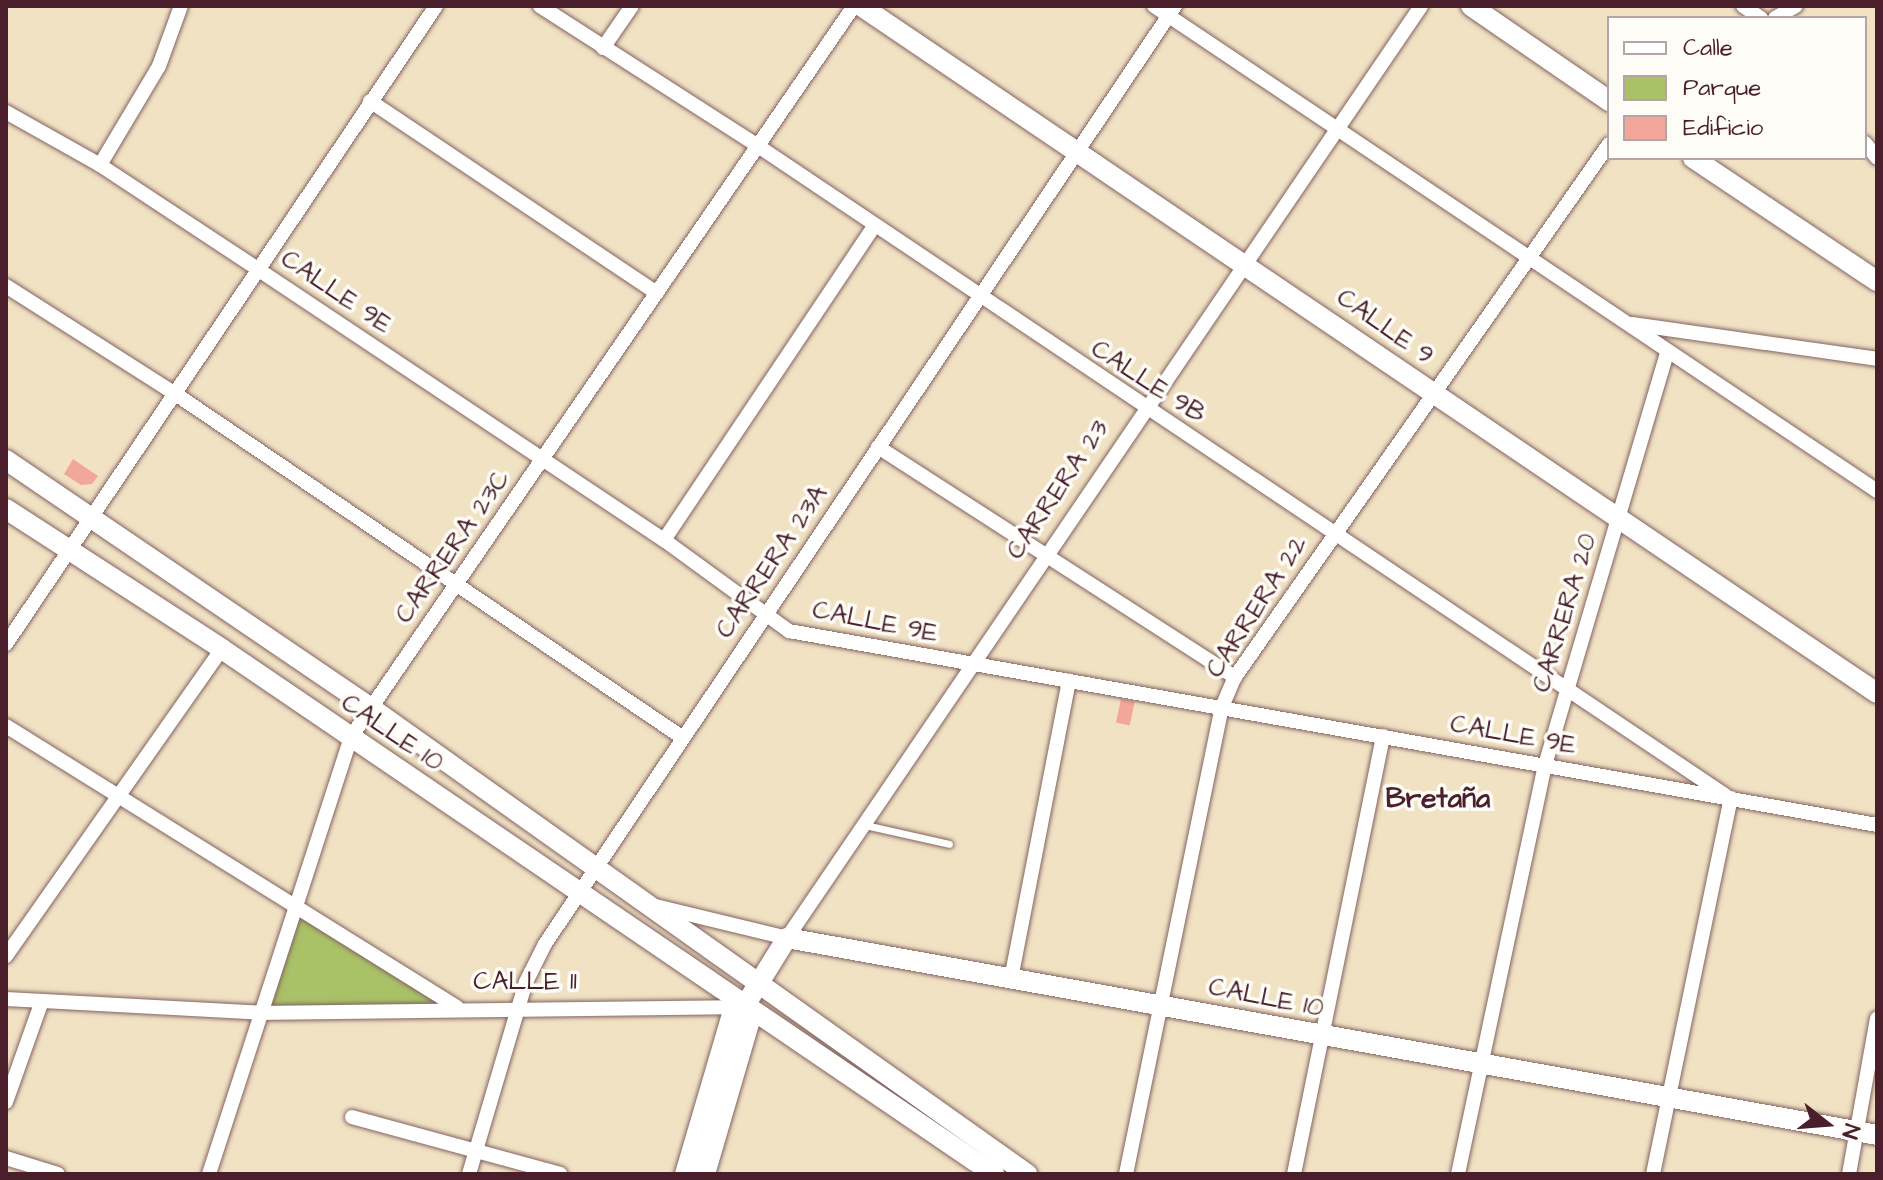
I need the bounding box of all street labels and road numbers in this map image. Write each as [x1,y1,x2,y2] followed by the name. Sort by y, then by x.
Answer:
[275,244,397,340] street label: CALLE 9E
[1330,282,1440,372] street label: CALLE 9
[1085,333,1211,431] street label: CALLE 9B
[1000,414,1116,566] street label: CARRERA 23
[389,464,517,630] street label: CARRERA 23C
[709,480,835,644] street label: CARRERA 23A
[1200,530,1314,684] street label: CARRERA 22
[1526,530,1604,696] street label: CARRERA 20
[810,595,940,649] street label: CALLE 9E
[335,687,449,779] street label: CALLE 10
[1448,709,1578,761] street label: CALLE 9E
[473,966,577,998] street label: CALLE 11
[1206,972,1326,1024] street label: CALLE 10

